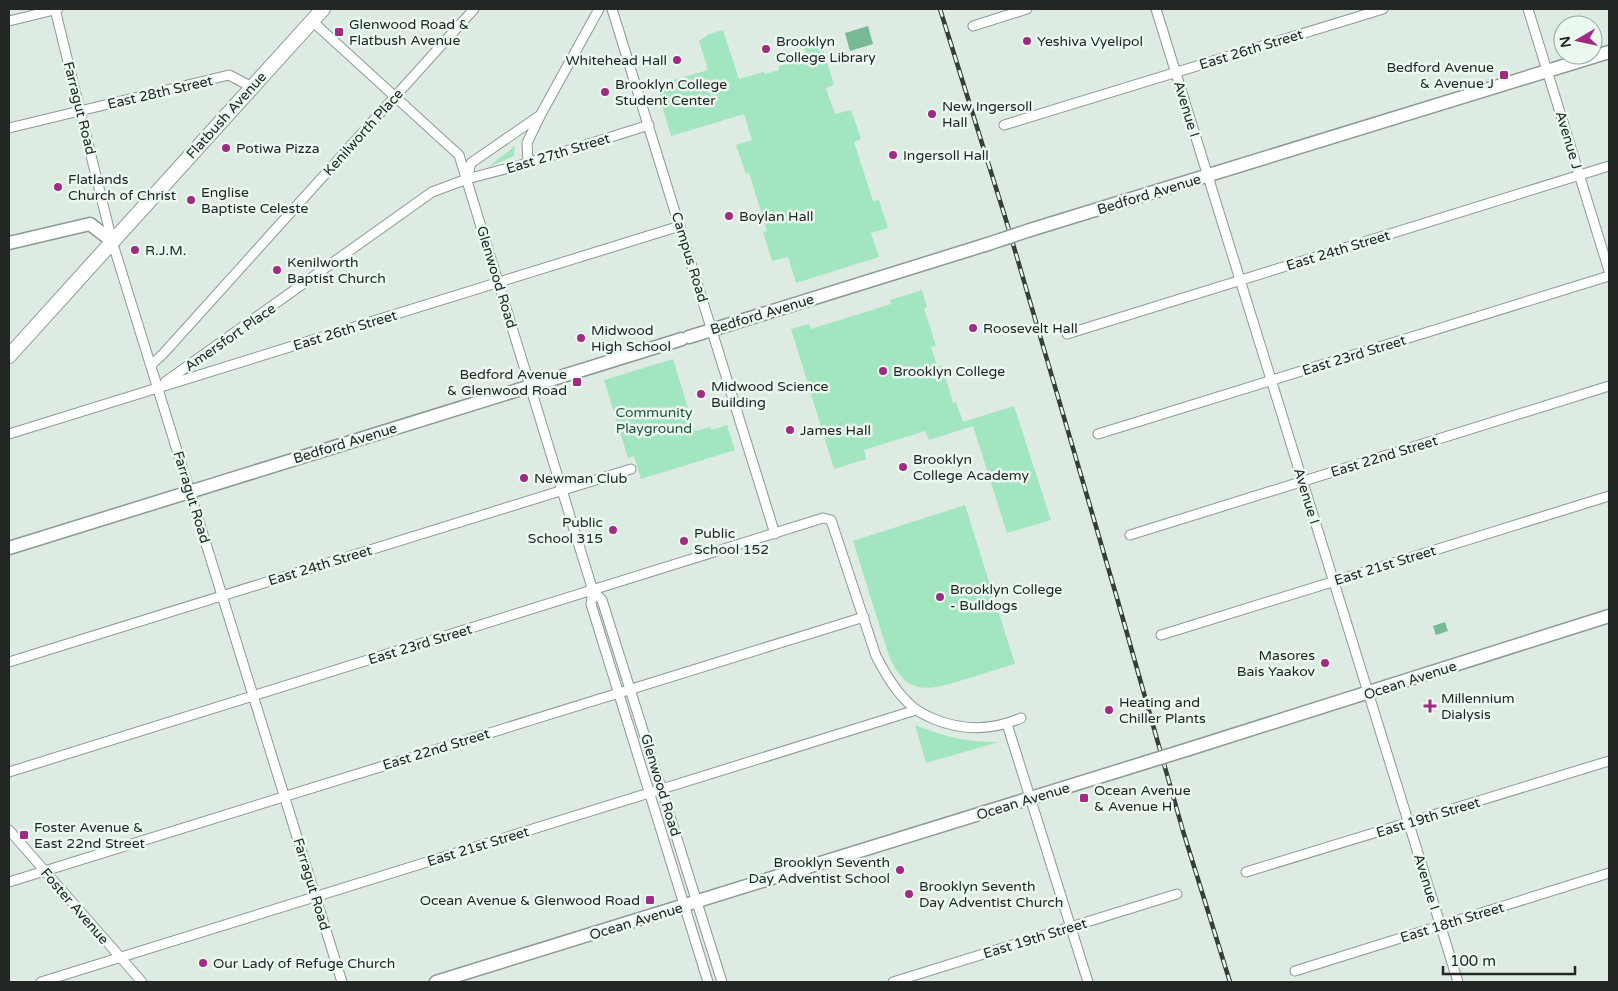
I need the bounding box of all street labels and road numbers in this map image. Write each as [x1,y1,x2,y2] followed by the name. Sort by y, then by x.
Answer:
[1197,25,1306,73] street label: East 26th Street
[60,60,99,156] street label: Farragut Road
[183,68,270,162] street label: Flatbush Avenue
[106,72,215,113] street label: East 28th Street
[1170,79,1203,139] street label: Avenue I
[320,85,407,179] street label: Kenilworth Place
[1552,109,1585,171] street label: Avenue J
[504,129,613,177] street label: East 27th Street
[1095,171,1203,218] street label: Bedford Avenue
[668,210,711,304] street label: Campus Road
[473,224,520,330] street label: Glenwood Road
[1284,226,1393,274] street label: East 24th Street
[708,291,816,338] street label: Bedford Avenue
[182,300,279,375] street label: Amersfort Place
[291,306,400,354] street label: East 26th Street
[1300,331,1409,379] street label: East 23rd Street
[291,420,399,467] street label: Bedford Avenue
[1329,432,1440,481] street label: East 22nd Street
[169,449,214,545] street label: Farragut Road
[1290,466,1323,526] street label: Avenue I
[266,541,375,589] street label: East 24th Street
[1332,542,1439,589] street label: East 21st Street
[366,620,475,668] street label: East 23rd Street
[1362,657,1459,703] street label: Ocean Avenue
[381,725,492,774] street label: East 22nd Street
[637,732,684,838] street label: Glenwood Road
[974,779,1072,824] street label: Ocean Avenue
[1374,793,1483,841] street label: East 19th Street
[425,823,532,870] street label: East 21st Street
[289,836,334,932] street label: Farragut Road
[1410,852,1443,912] street label: Avenue I
[37,865,112,948] street label: Foster Avenue
[1398,898,1507,946] street label: East 18th Street
[587,899,685,944] street label: Ocean Avenue
[981,914,1090,962] street label: East 19th Street

